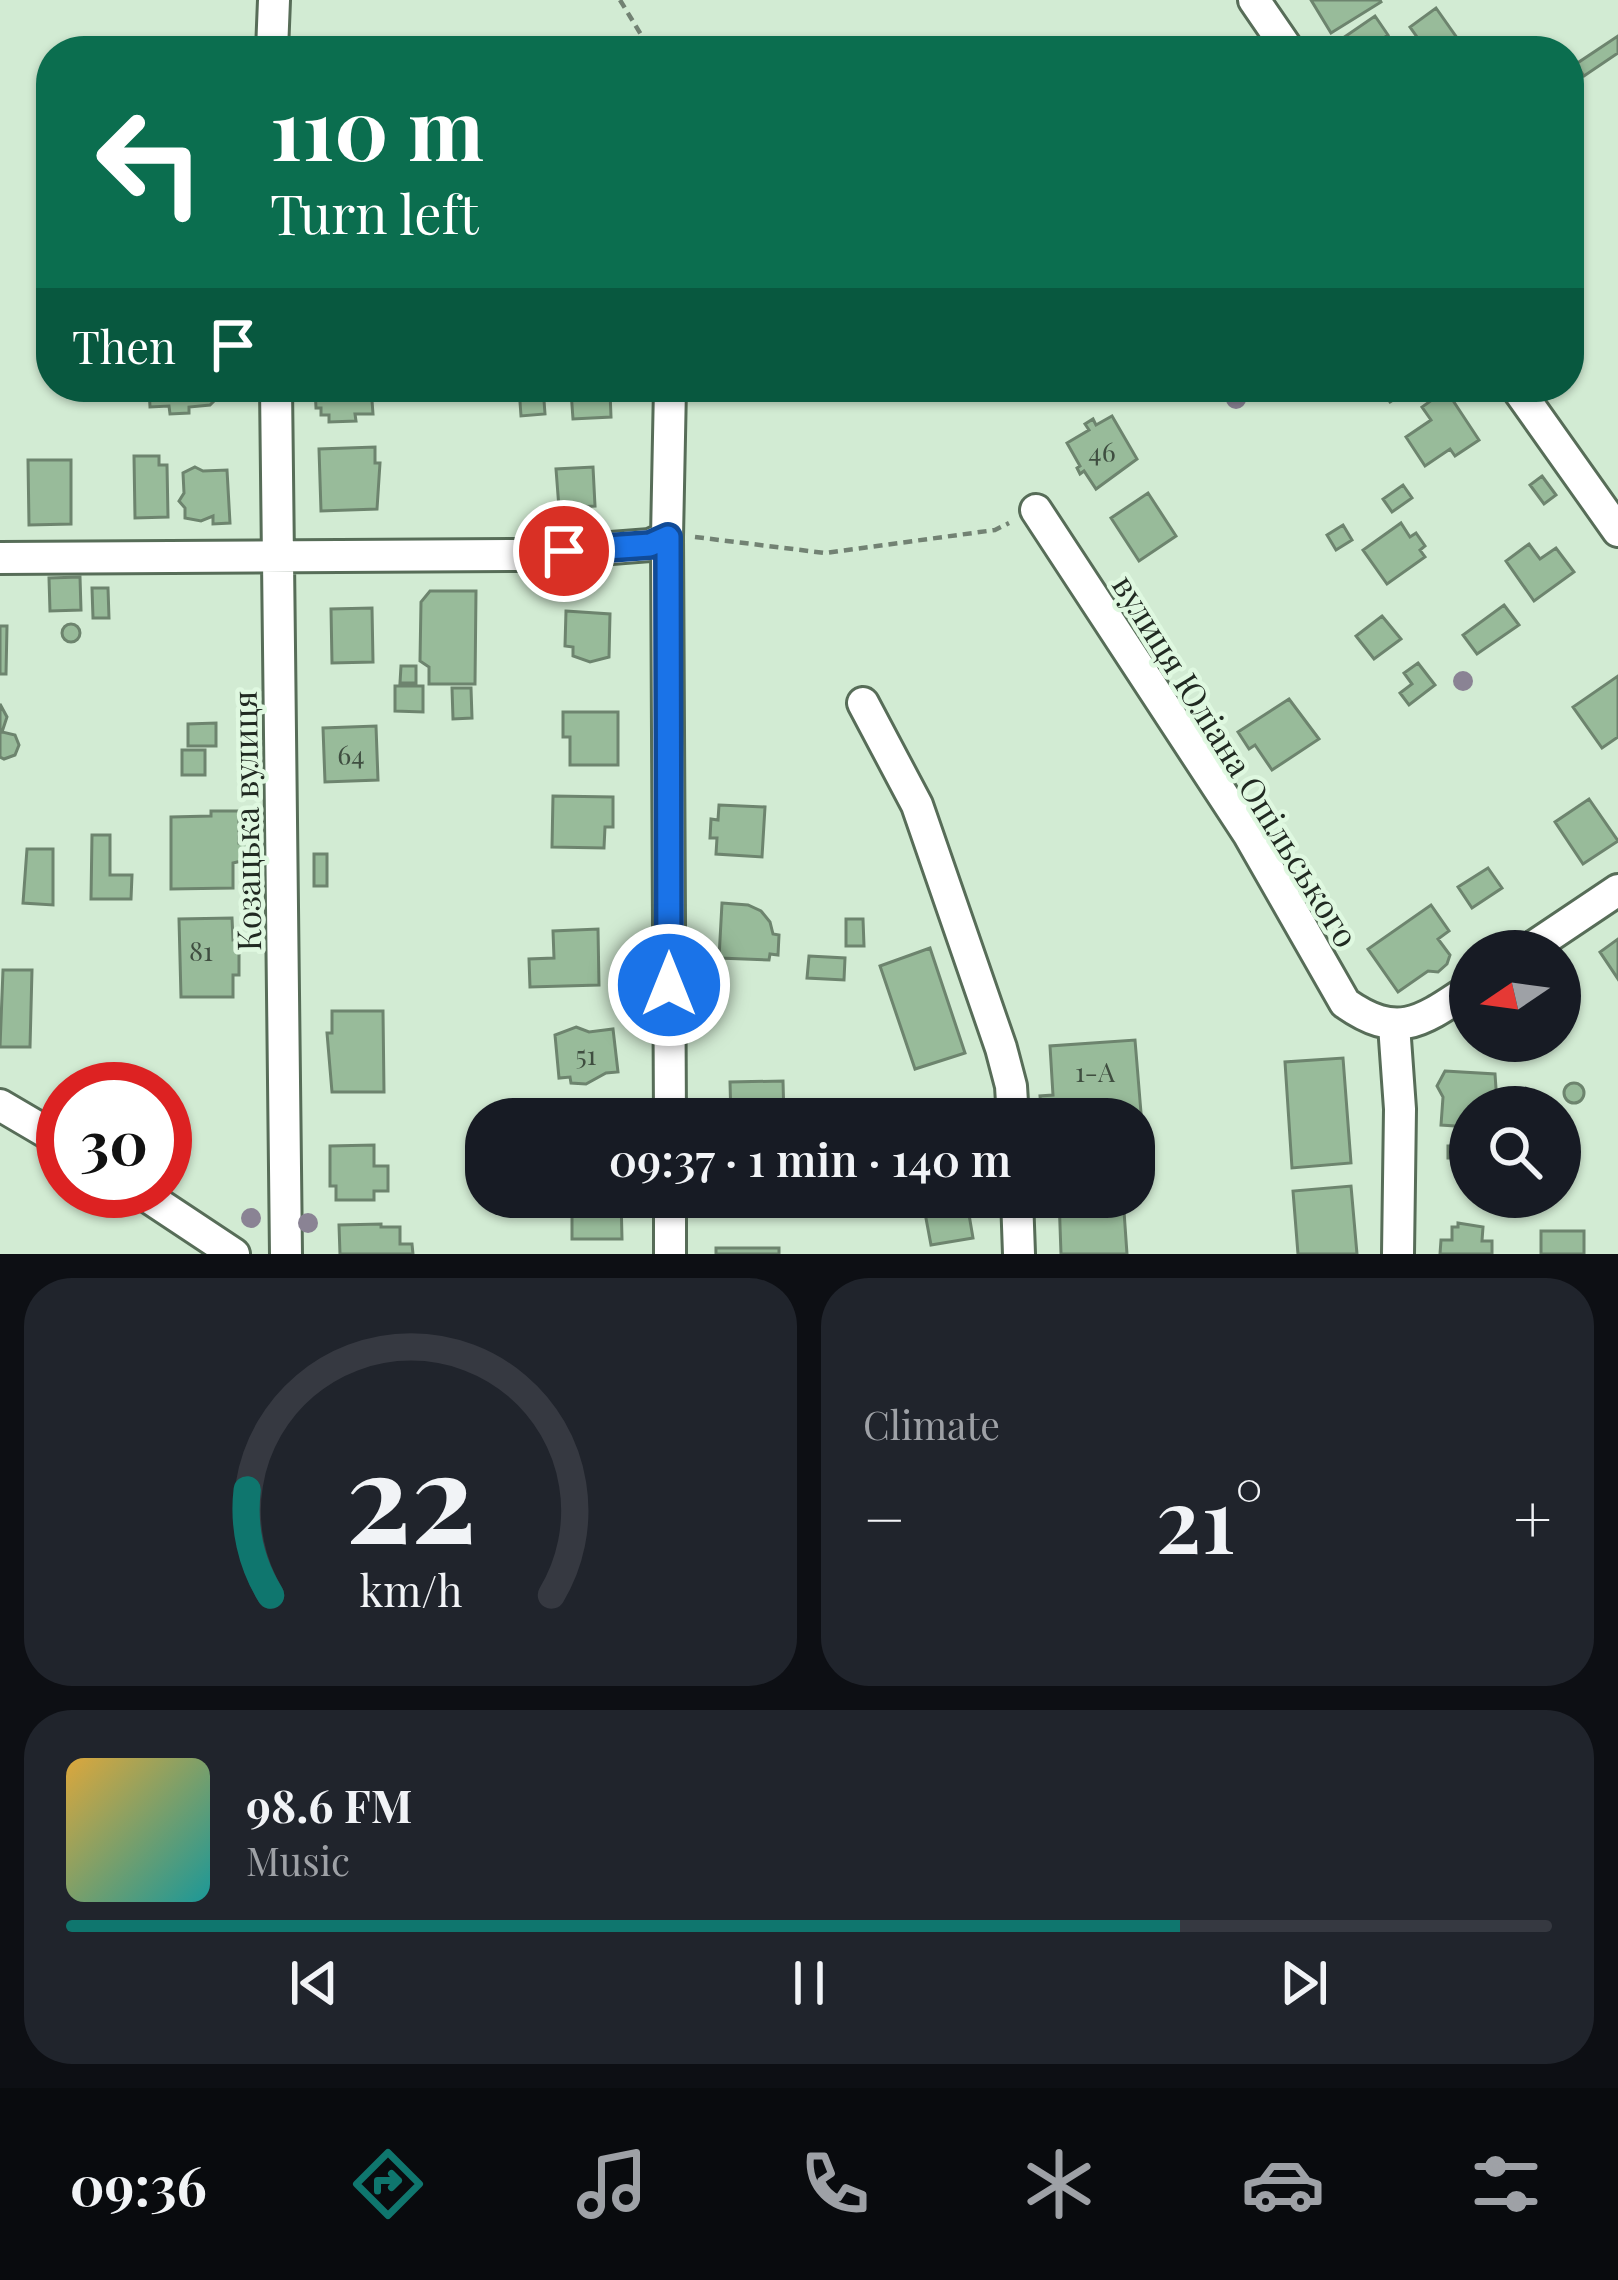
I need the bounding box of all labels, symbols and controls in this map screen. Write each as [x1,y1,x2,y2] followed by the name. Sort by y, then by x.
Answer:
[270,70,484,182] text: 110 m
[72,84,228,240] icon: left
[270,177,479,249] text: Turn left
[200,312,266,378] icon: arrive
[72,315,176,375] text: Then
[1088,433,1116,469] house number: 46
[513,500,615,602] pin
[531,518,597,584] icon: arrive
[1104,565,1370,955] street label: вулиця Юліана Опільського
[221,690,269,952] street label: Козацька вулиця
[337,736,365,772] house number: 64
[606,922,732,1048] position arrow
[1449,930,1581,1062] north arrow
[1449,930,1581,1218] map controls
[189,932,213,968] house number: 81
[575,1036,597,1072] house number: 51
[1075,1053,1116,1089] house number: 1-А
[36,1062,192,1218] speed limit sign: 30
[1449,1086,1581,1218] button: search
[609,1128,1011,1188] text: 09:37 · 1 min · 140 m
[863,1398,1000,1450] text: Climate
[345,1409,476,1575] text: 22
[1156,1457,1263,1577] text: 21°
[863,1473,906,1561] text: −
[1513,1473,1552,1561] text: +
[359,1561,462,1618] text: km/h
[246,1774,412,1834] text: 98.6 FM
[246,1834,350,1886] text: Music
[281,1950,347,2016] icon: previous
[776,1950,842,2016] icon: pause
[1271,1950,1337,2016] icon: next
[346,2142,430,2226] icon: directions
[570,2142,654,2226] icon: music
[793,2142,877,2226] icon: phone
[1017,2142,1101,2226] icon: climate
[1241,2142,1325,2226] icon: car
[1464,2142,1548,2226] icon: filters
[70,2148,207,2220] text: 09:36

